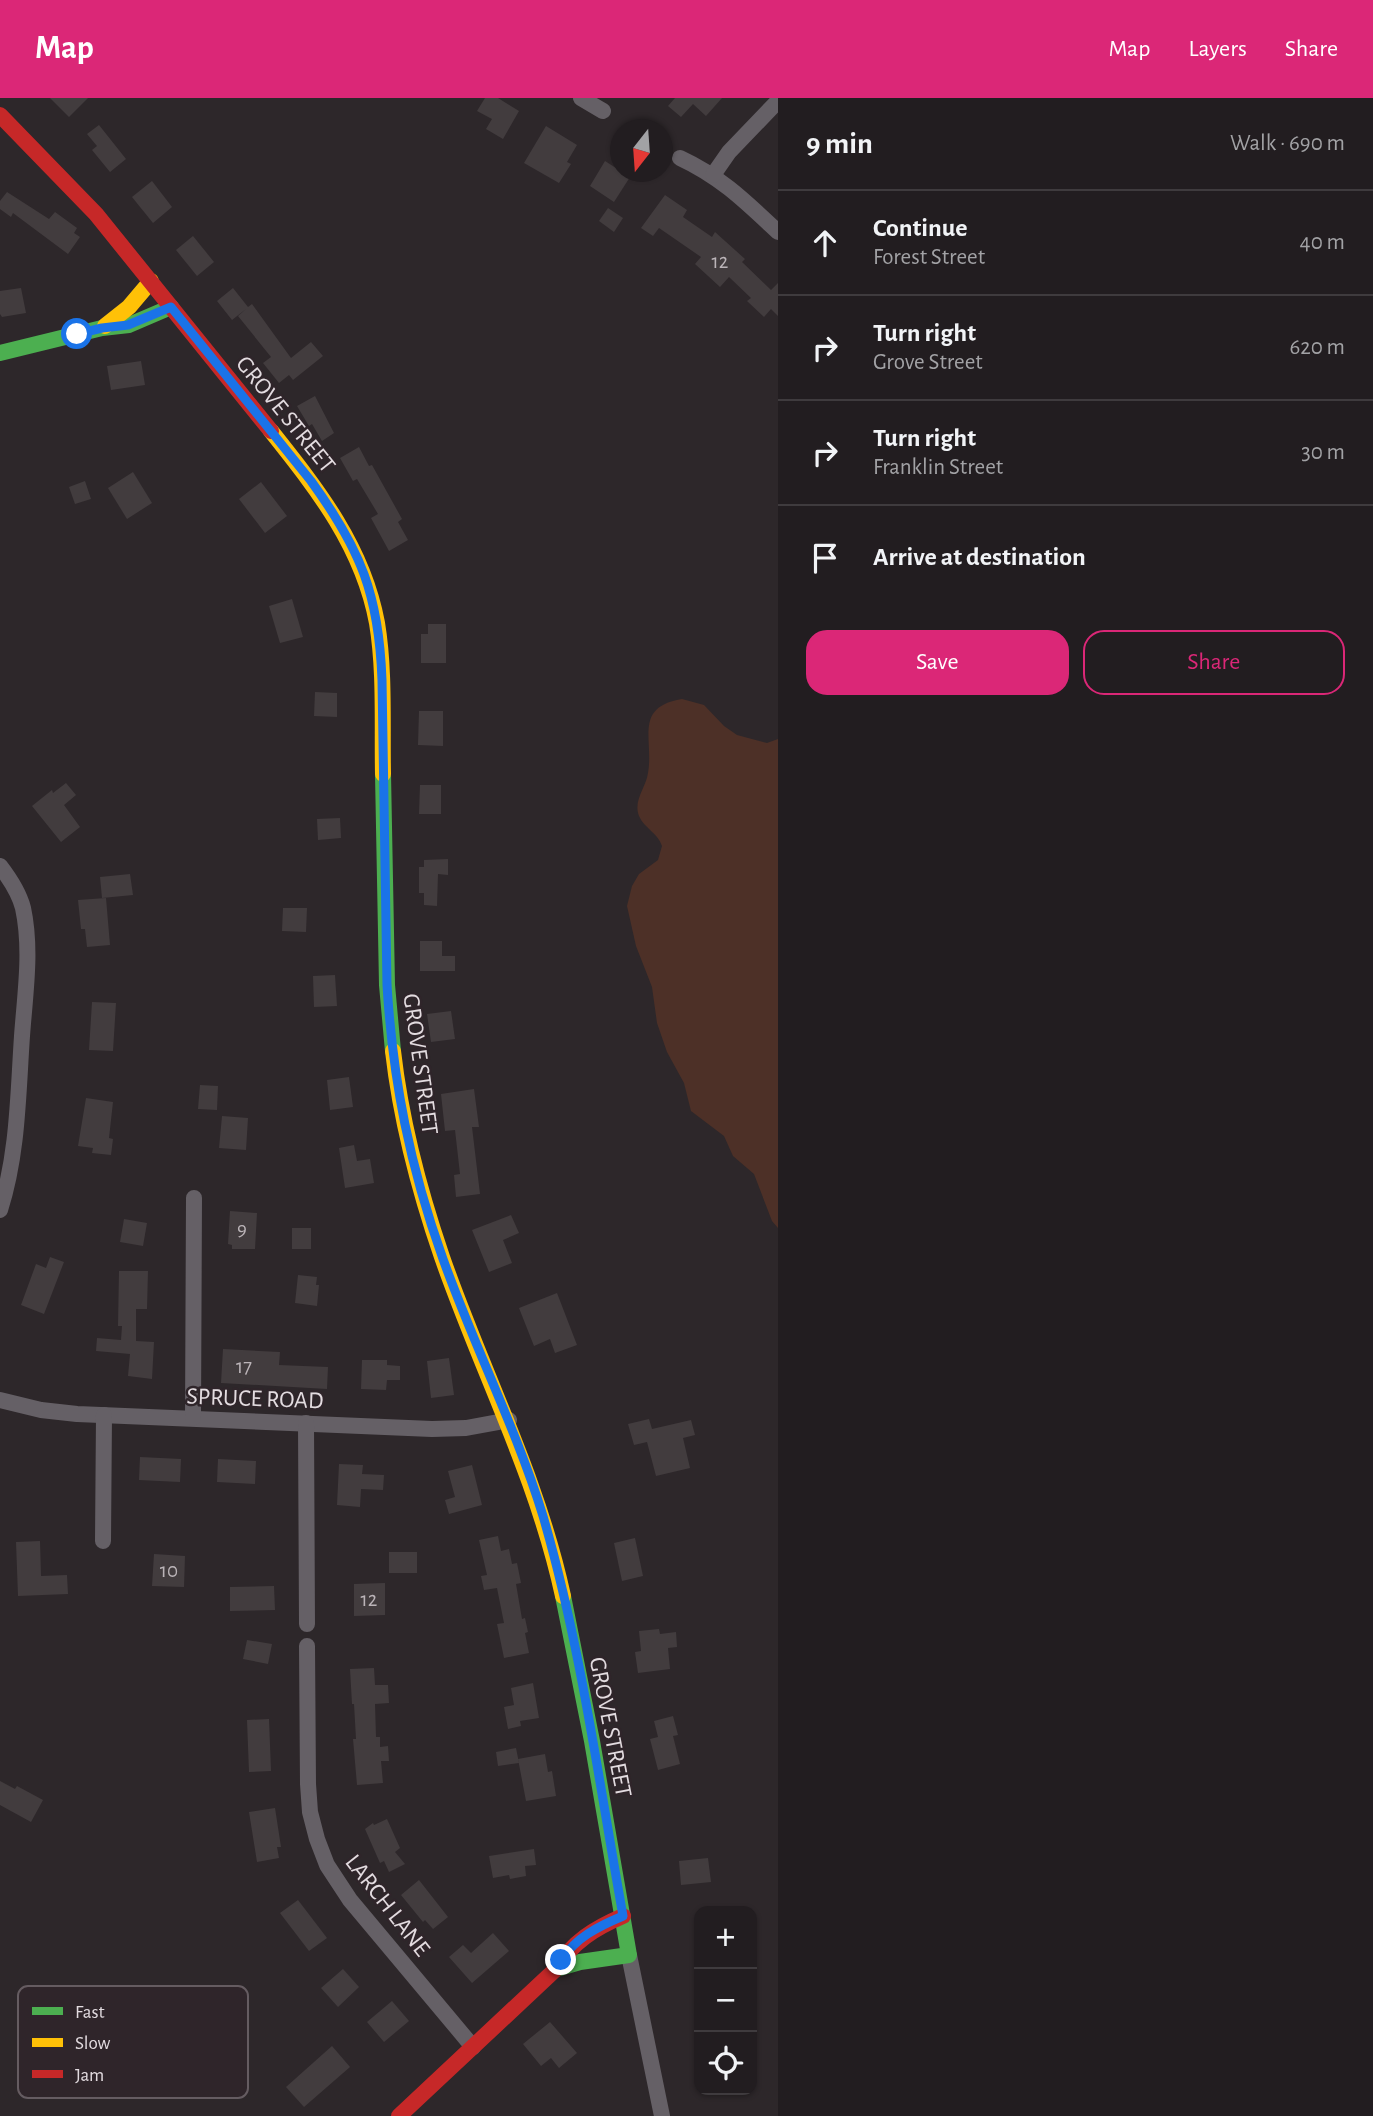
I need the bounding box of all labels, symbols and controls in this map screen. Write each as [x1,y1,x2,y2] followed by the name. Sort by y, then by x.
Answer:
[35,32,94,65] text: Map
[1108,37,1150,61] text: Map
[1188,37,1247,61] text: Layers
[1285,37,1338,61] text: Share
[610,119,673,182] north arrow
[806,129,873,159] text: 9 min
[1230,132,1345,155] text: Walk · 690 m
[873,215,968,241] text: Continue
[806,224,844,262] icon: ahead
[1300,231,1345,254] text: 40 m
[873,246,985,269] text: Forest Street
[712,251,728,272] house number: 12
[61,318,92,349] route start
[873,320,976,346] text: Turn right
[806,329,844,367] icon: right
[1289,336,1345,359] text: 620 m
[873,351,983,374] text: Grove Street
[231,352,339,478] street label: GROVE STREET
[873,425,976,451] text: Turn right
[806,434,844,472] icon: right
[1301,441,1345,464] text: 30 m
[873,456,1003,479] text: Franklin Street
[806,539,844,577] icon: arrive
[873,544,1086,570] text: Arrive at destination
[806,630,1069,695] button: Save
[1083,630,1345,695] button: Share
[398,992,442,1137] street label: GROVE STREET
[237,1218,247,1239] house number: 9
[236,1356,252,1377] house number: 17
[186,1385,324,1413] street label: SPRUCE ROAD
[160,1560,178,1581] house number: 10
[361,1589,377,1610] house number: 12
[585,1655,635,1800] street label: GROVE STREET
[340,1850,434,1961] street label: LARCH LANE
[694,1906,757,2095] map controls
[694,1906,757,1969] button: +
[545,1944,576,1975] route end
[694,1969,757,2032] button: −
[18,1986,248,2098] legend
[75,2003,105,2022] text: Fast
[694,2032,757,2095] button: locate
[75,2034,111,2053] text: Slow
[75,2066,104,2085] text: Jam

